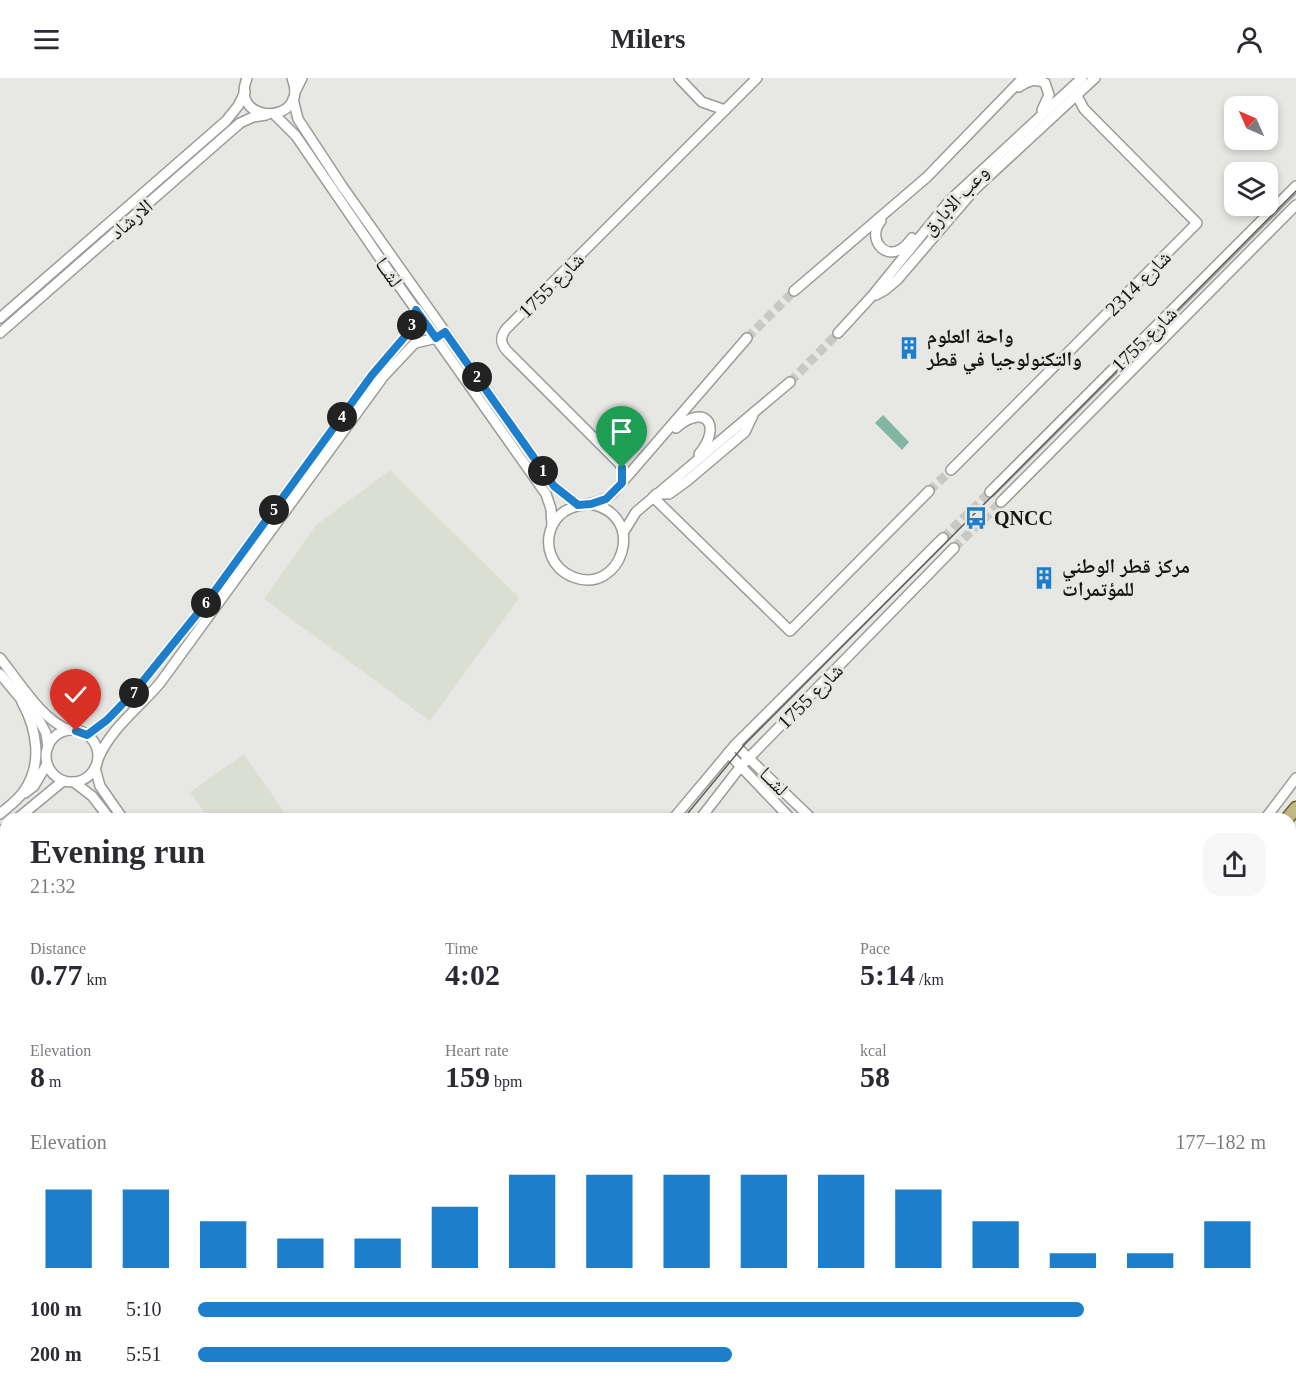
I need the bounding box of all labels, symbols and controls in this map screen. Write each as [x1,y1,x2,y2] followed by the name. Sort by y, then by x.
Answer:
[30,23,63,56] icon: menu
[1233,23,1266,56] icon: person
[611,24,685,54] text: Milers
[1224,96,1278,150] north arrow
[1224,96,1278,216] map controls
[917,161,993,240] street label: وعب الابارق
[1224,162,1278,216] button: layers
[105,195,157,243] street label: الارشاد
[1101,246,1177,322] street label: شارع 2314
[514,248,590,324] street label: شارع 1755
[371,253,407,291] street label: لشــا
[1107,302,1183,378] street label: شارع 1755
[397,310,427,340] pin: 3
[408,316,416,333] text: 3
[926,325,1082,375] place label: واحة العلوم والتكنولوجيا في قطر
[896,335,922,361] building icon: واحة العلوم والتكنولوجيا في قطر
[462,362,492,392] pin: 2
[473,368,481,385] text: 2
[327,402,357,432] pin: 4
[596,406,647,468] pin
[338,408,346,425] text: 4
[605,415,638,448] icon: arrive
[528,456,558,486] pin: 1
[539,462,547,479] text: 1
[259,495,289,525] pin: 5
[270,501,278,518] text: 5
[963,505,989,531] bus stop icon: QNCC
[994,507,1053,529] place label: QNCC
[1062,555,1190,601] place label: مركز قطر الوطني للمؤتمرات
[1031,565,1057,591] building icon: مركز قطر الوطني للمؤتمرات
[191,588,221,618] pin: 6
[202,594,210,611] text: 6
[773,659,849,735] street label: شارع 1755
[50,669,101,731] pin
[59,678,92,711] icon: check
[119,678,149,708] pin: 7
[130,684,138,701] text: 7
[755,762,793,800] street label: لشــا
[1203,833,1266,896] button: share
[30,834,205,870] text: Evening run
[30,875,76,897] text: 21:32
[30,940,86,957] text: Distance
[445,940,478,957] text: Time
[860,940,890,957] text: Pace
[30,958,83,991] text: 0.77
[445,958,500,991] text: 4:02
[860,958,915,991] text: 5:14
[83,971,107,988] text: km
[915,971,944,988] text: /km
[30,1042,91,1059] text: Elevation
[445,1042,509,1059] text: Heart rate
[860,1042,887,1059] text: kcal
[30,1060,45,1093] text: 8
[445,1060,490,1093] text: 159
[860,1060,890,1093] text: 58
[45,1073,61,1090] text: m
[490,1073,522,1090] text: bpm
[30,1131,107,1153] text: Elevation
[1175,1131,1266,1153] text: 177–182 m
[30,1298,82,1320] text: 100 m
[126,1298,162,1320] text: 5:10
[30,1343,82,1365] text: 200 m
[126,1343,162,1365] text: 5:51

